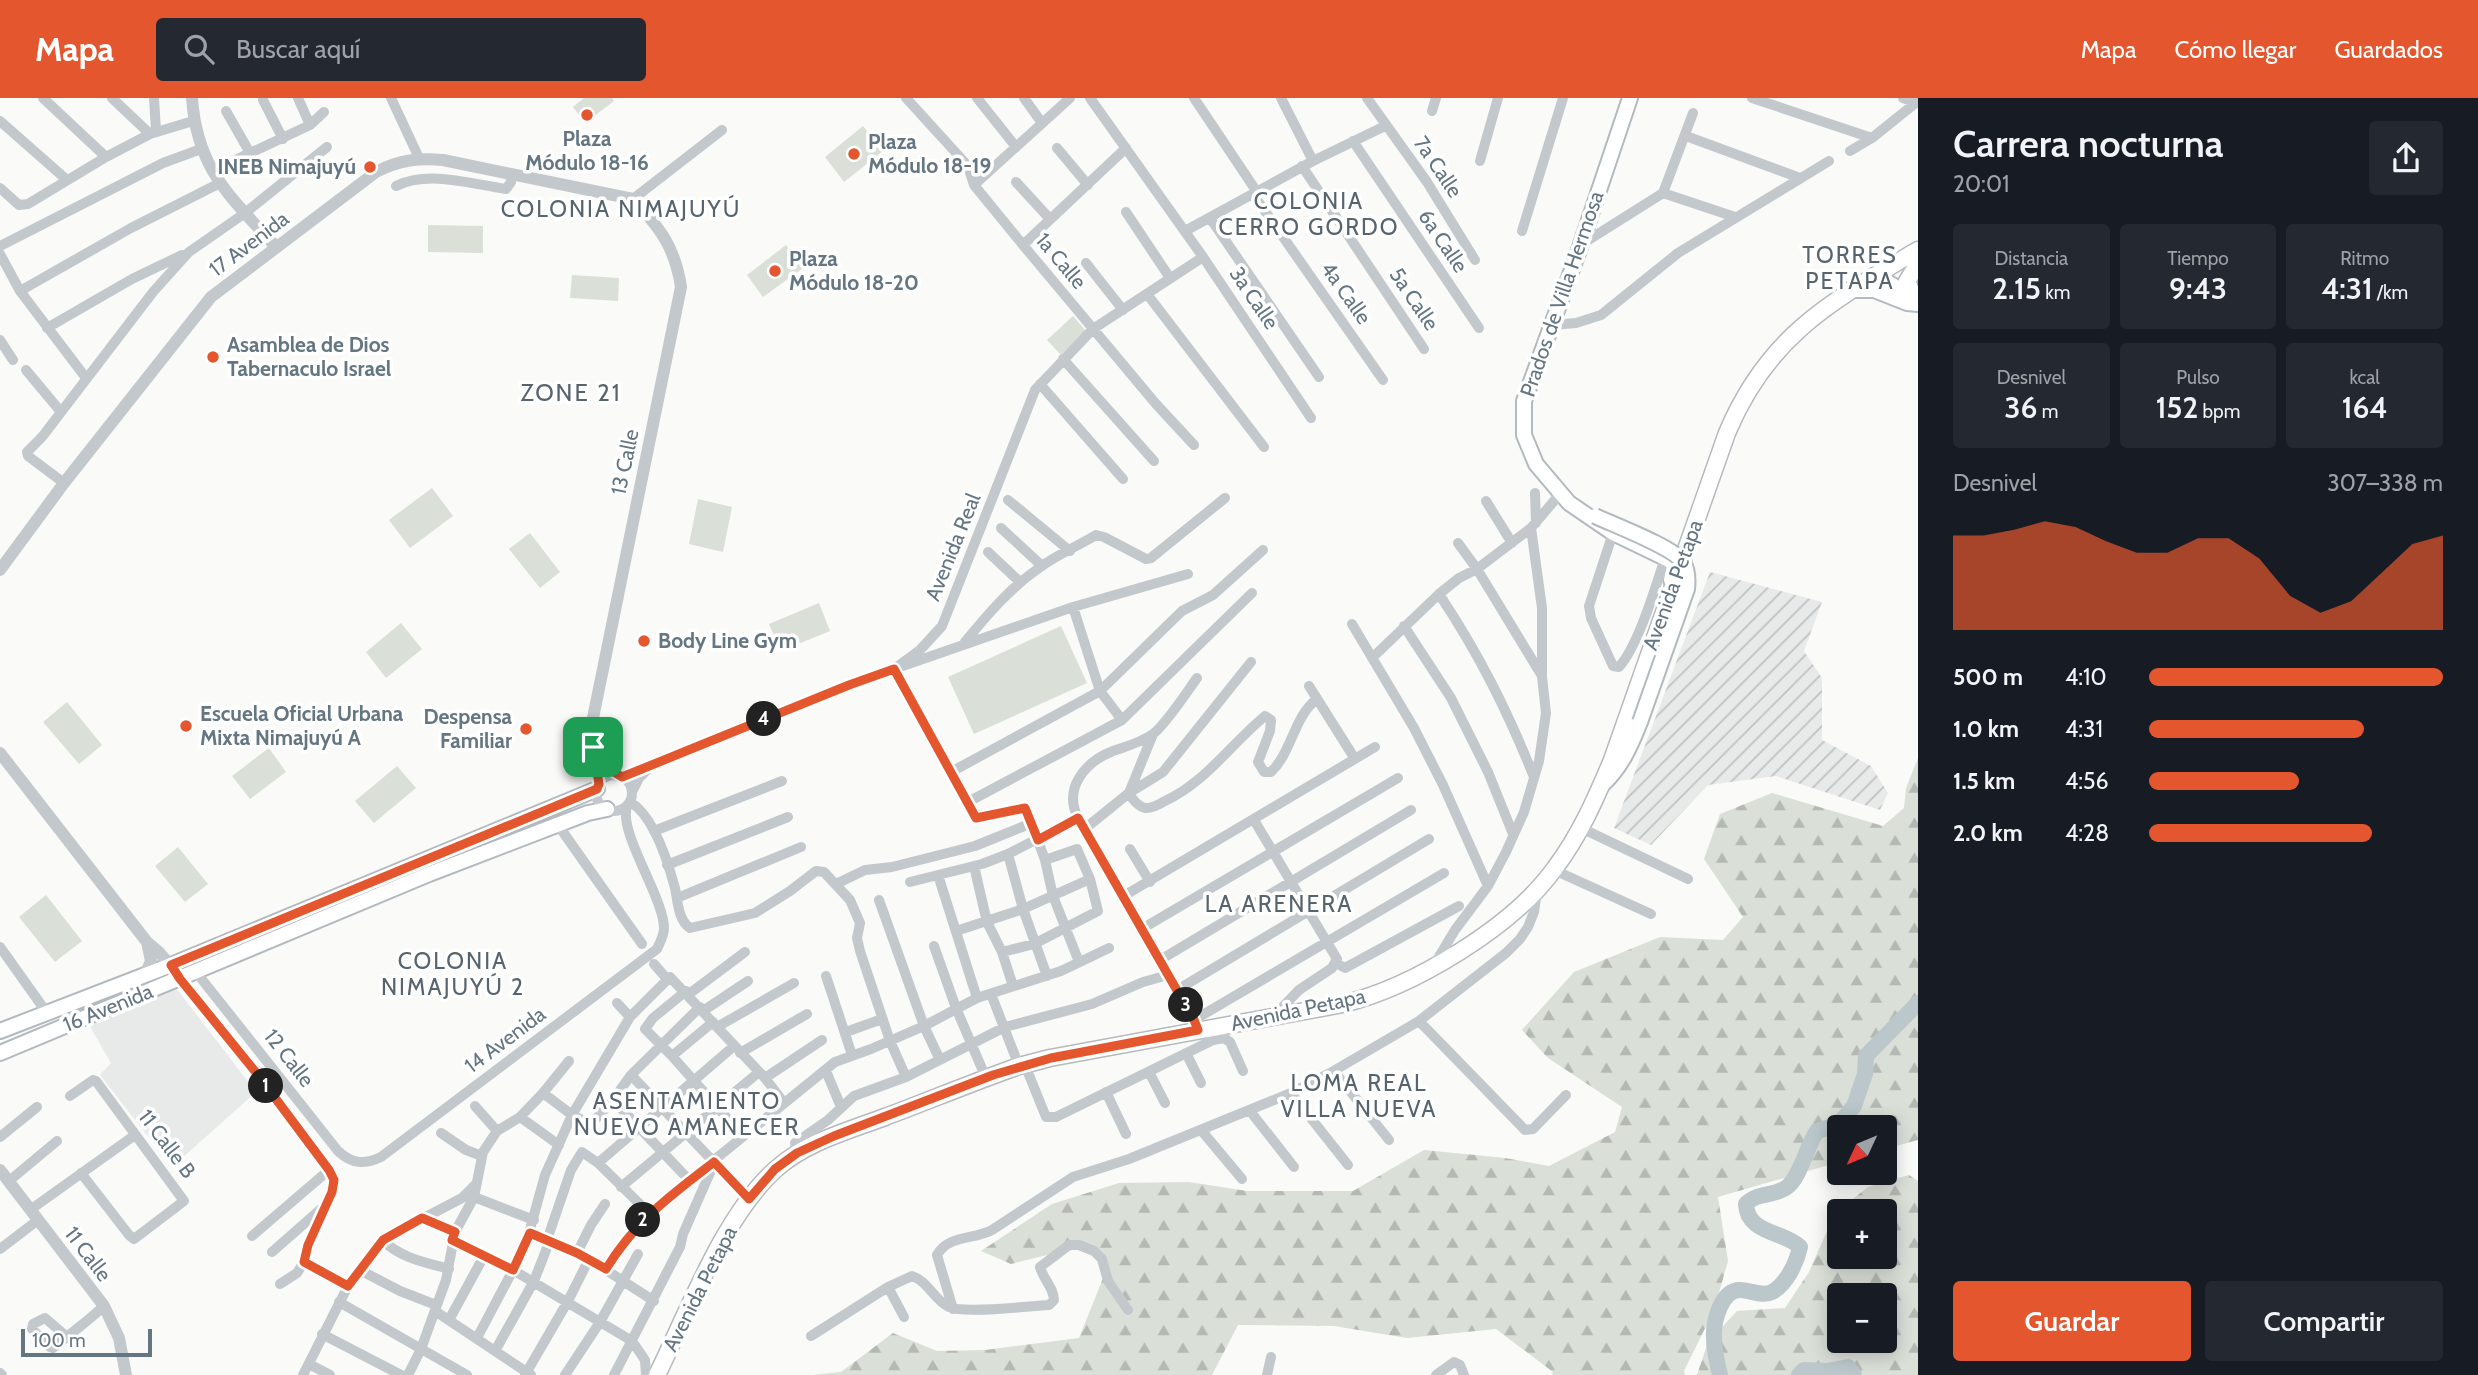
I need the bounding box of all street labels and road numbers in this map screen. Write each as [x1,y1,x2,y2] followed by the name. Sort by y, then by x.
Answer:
[1409,131,1468,202] street label: 7a Calle
[1515,188,1608,400] street label: Prados de Villa Hermosa
[1413,205,1474,277] street label: 6a Calle
[204,206,293,282] street label: 17 Avenida
[1031,228,1092,294] street label: 1a Calle
[1316,257,1377,329] street label: 4a Calle
[1225,262,1284,334] street label: 3a Calle
[1385,263,1444,335] street label: 5a Calle
[605,427,644,497] street label: 13 Calle
[920,489,985,604] street label: Avenida Real
[1637,516,1708,654] street label: Avenida Petapa
[59,978,156,1037] street label: 16 Avenida
[1228,983,1368,1036] street label: Avenida Petapa
[459,1001,550,1078] street label: 14 Avenida
[259,1024,319,1092] street label: 12 Calle
[134,1105,201,1183] street label: 11 Calle B
[60,1221,117,1286] street label: 11 Calle
[657,1222,742,1356] street label: Avenida Petapa

